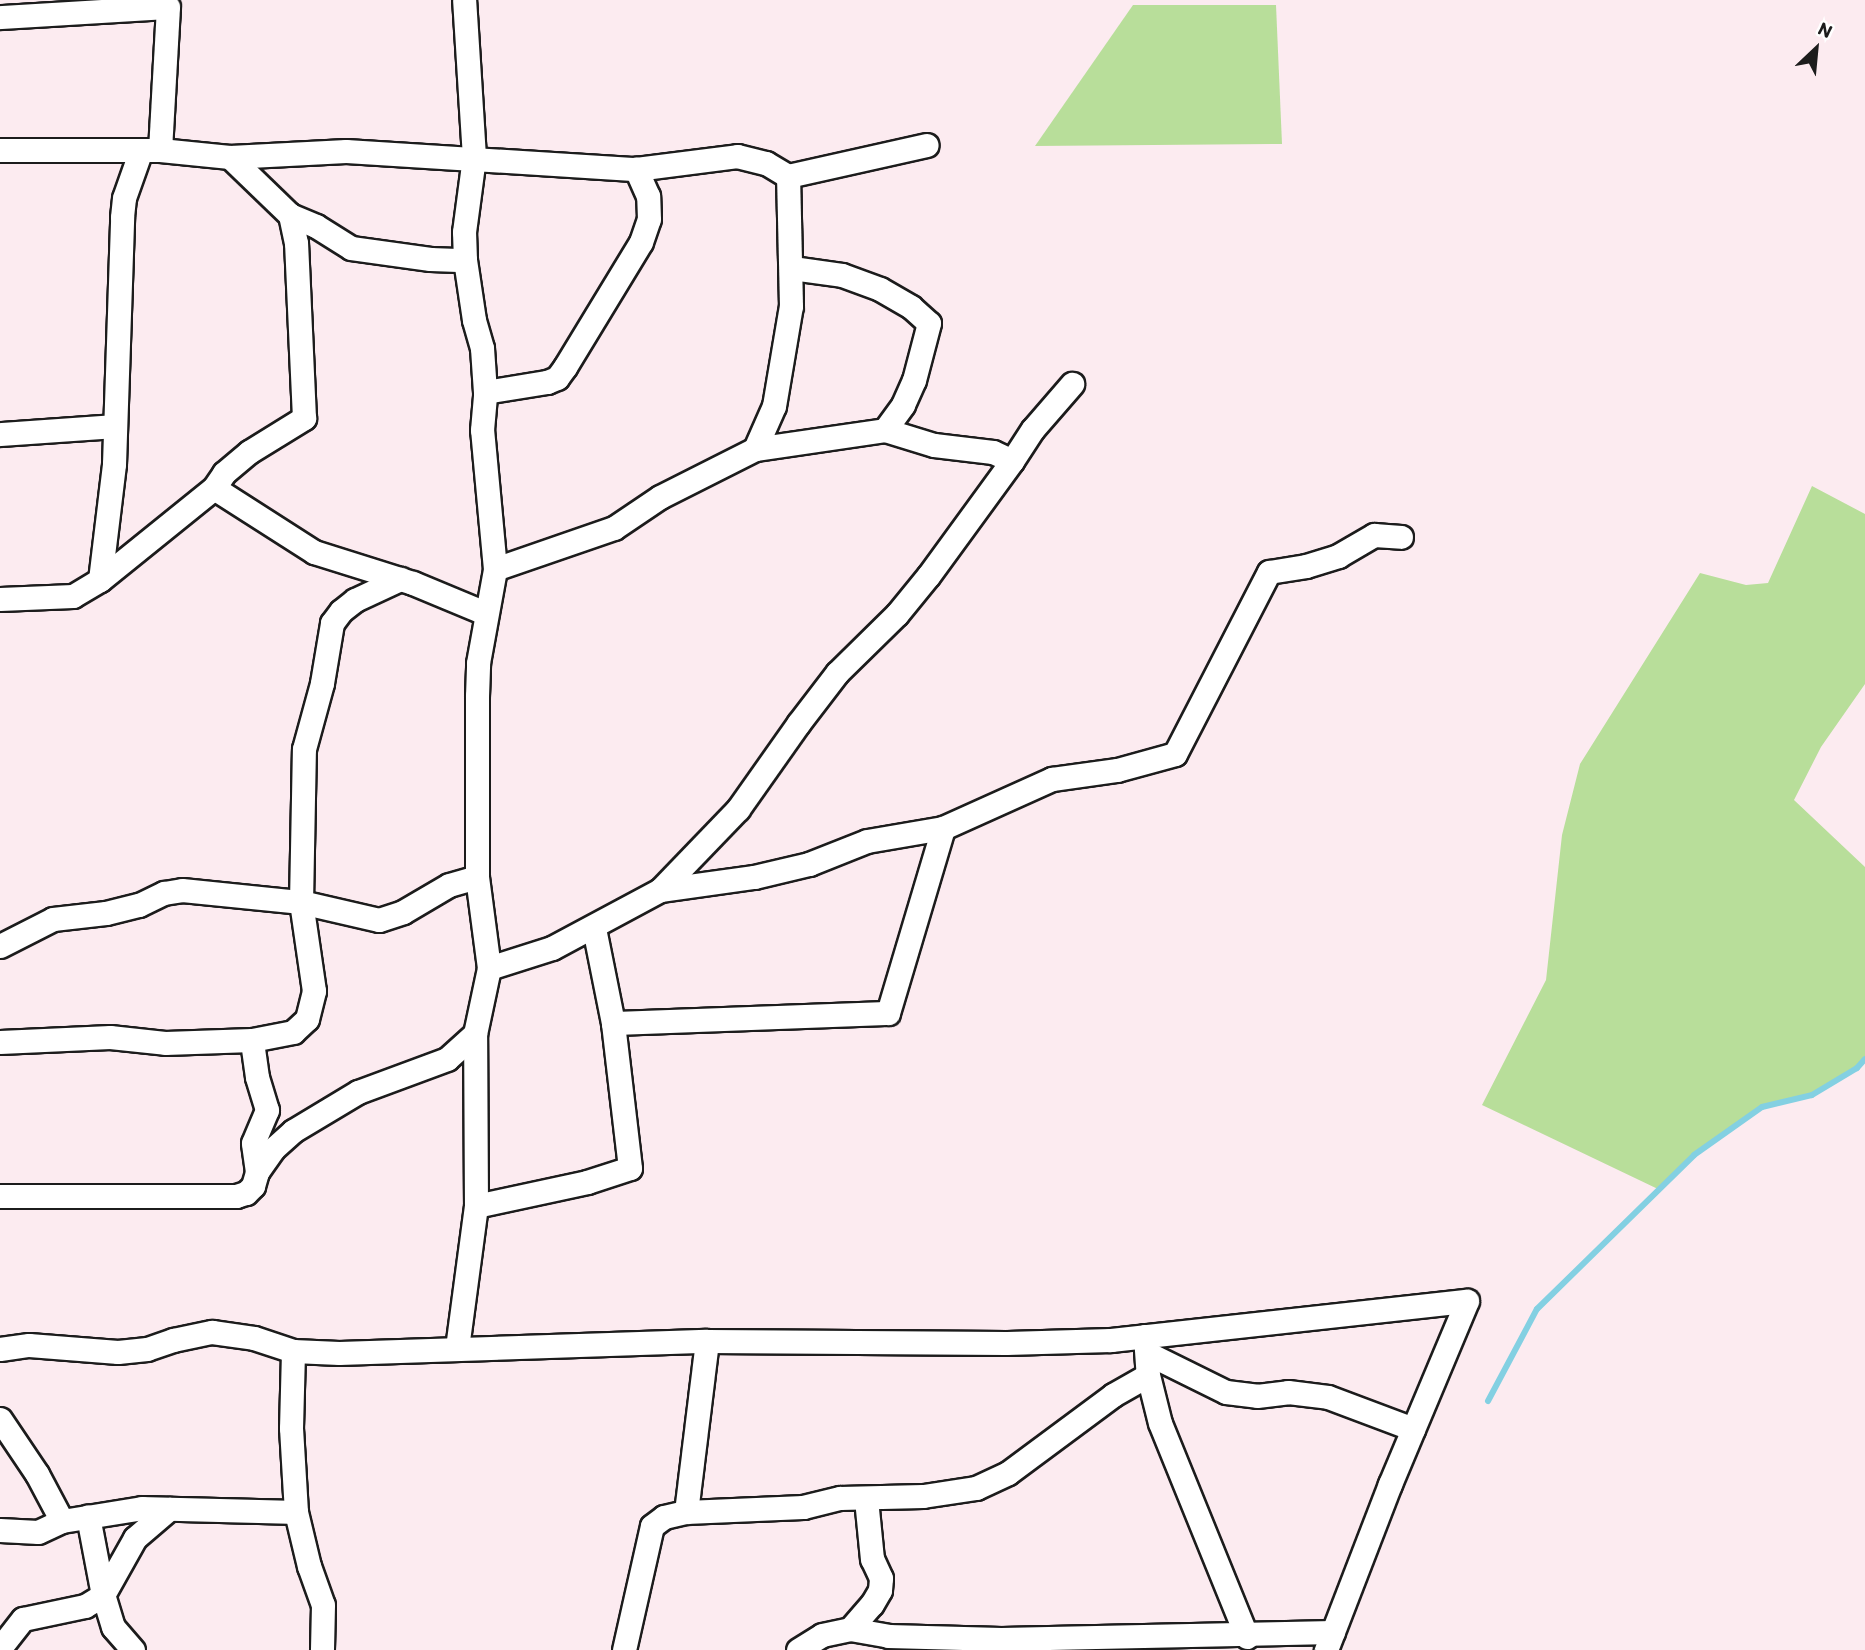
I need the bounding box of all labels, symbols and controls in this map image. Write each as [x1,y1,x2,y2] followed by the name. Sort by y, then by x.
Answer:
[1781,14,1851,84] north arrow
[1815,17,1836,43] text: N

